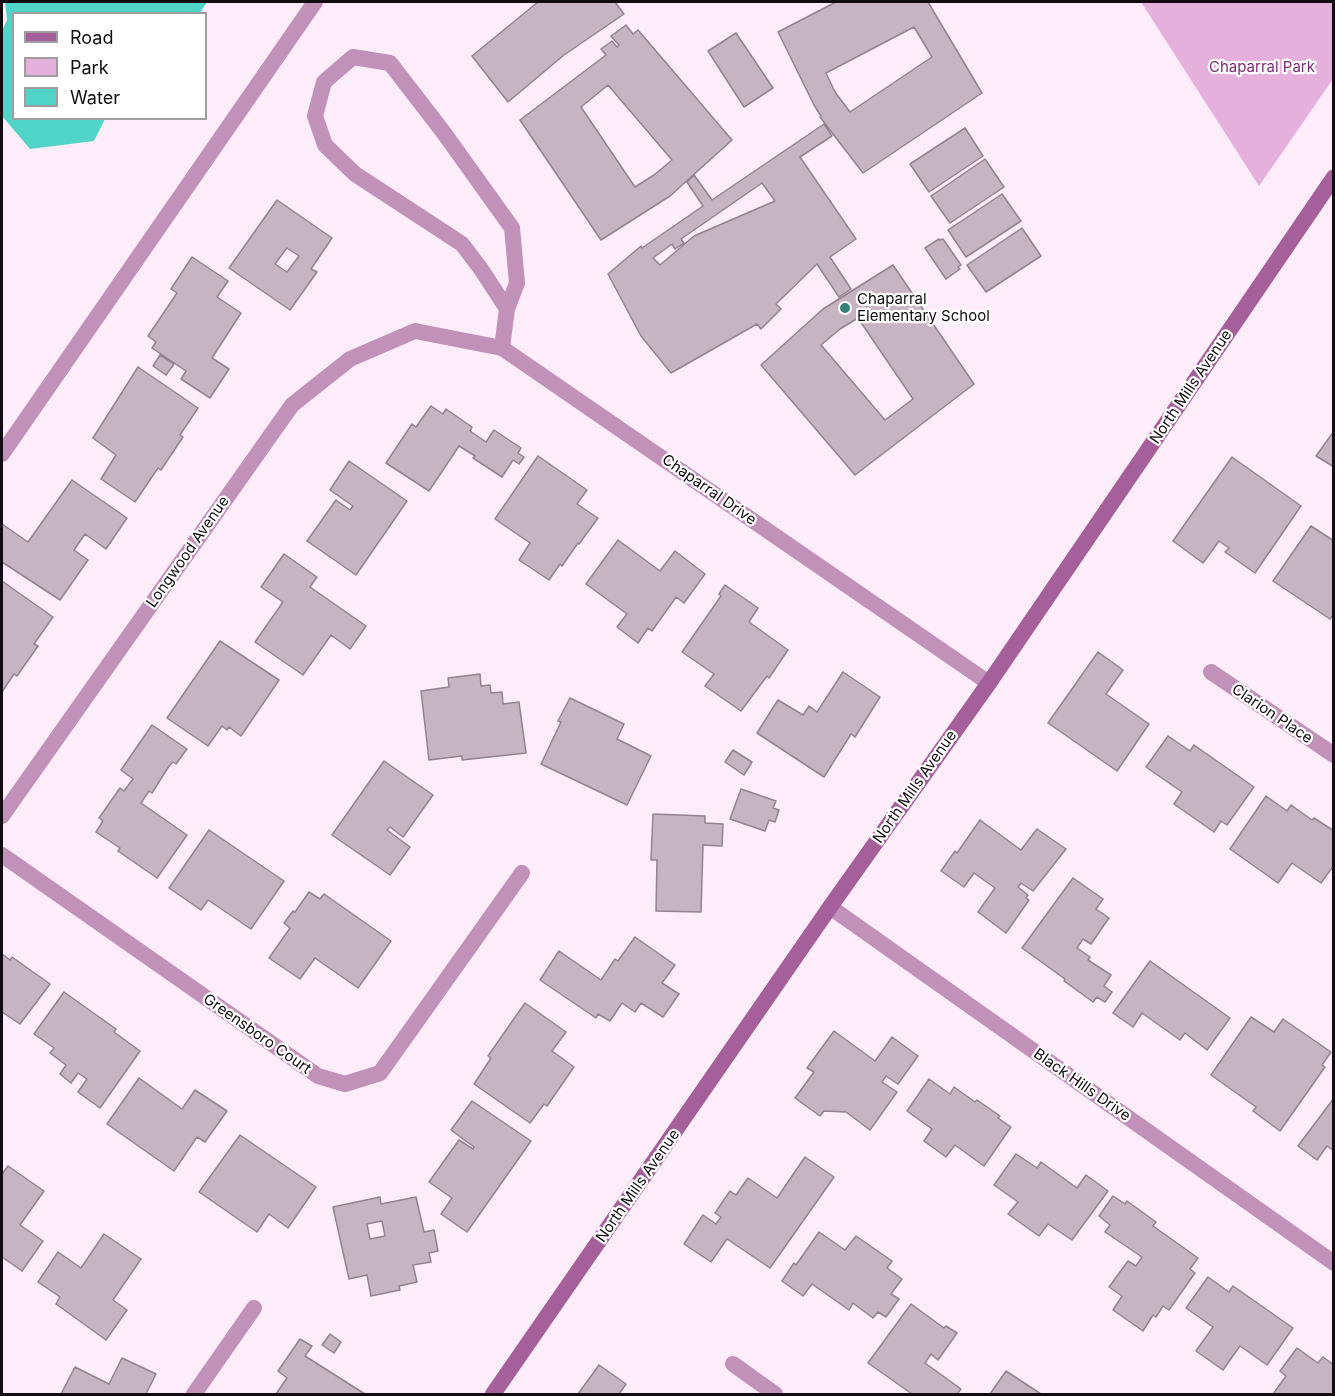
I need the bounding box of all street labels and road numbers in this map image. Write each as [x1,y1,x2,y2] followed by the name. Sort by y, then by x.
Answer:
[1146,327,1236,447] street label: North Mills Avenue
[658,451,760,529] street label: Chaparral Drive
[143,493,233,611] street label: Longwood Avenue
[1228,680,1316,748] street label: Clarion Place
[869,727,961,847] street label: North Mills Avenue
[200,990,314,1078] street label: Greensboro Court
[1030,1045,1134,1125] street label: Black Hills Drive
[592,1126,684,1246] street label: North Mills Avenue

